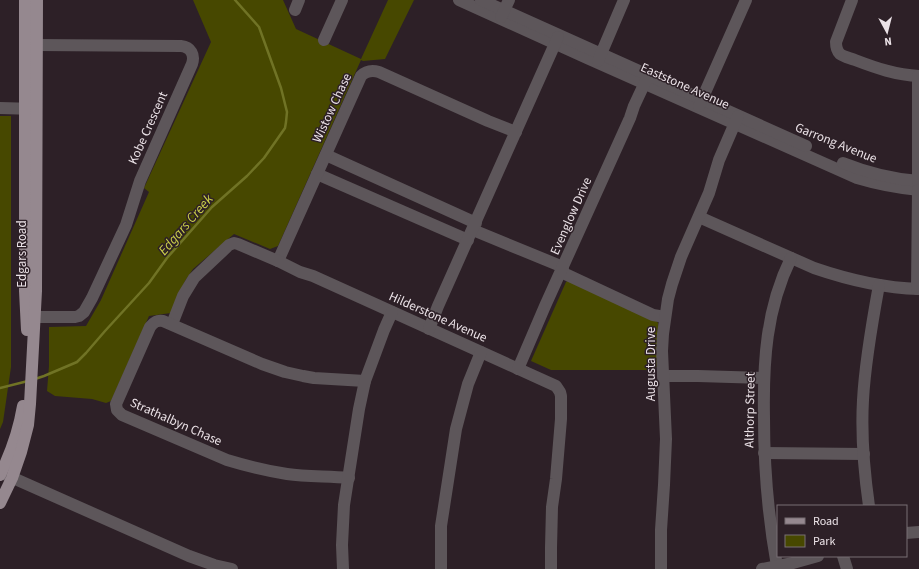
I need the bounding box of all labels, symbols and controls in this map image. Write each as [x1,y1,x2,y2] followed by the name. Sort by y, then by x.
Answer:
[867,12,907,52] north arrow
[884,34,893,49] text: N
[638,58,732,114] street label: Eaststone Avenue
[308,70,356,146] street label: Wistow Chase
[124,88,172,167] street label: Kobe Crescent
[792,118,880,168] street label: Garrong Avenue
[546,174,596,258] street label: Evenglow Drive
[154,190,218,260] water label: Edgars Creek
[13,220,31,288] street label: Edgars Road
[386,287,490,347] street label: Hilderstone Avenue
[642,327,660,401] street label: Augusta Drive
[740,371,760,448] street label: Althorp Street
[127,394,225,450] street label: Strathalbyn Chase
[777,505,907,557] legend
[813,513,839,530] text: Road
[813,533,835,550] text: Park

